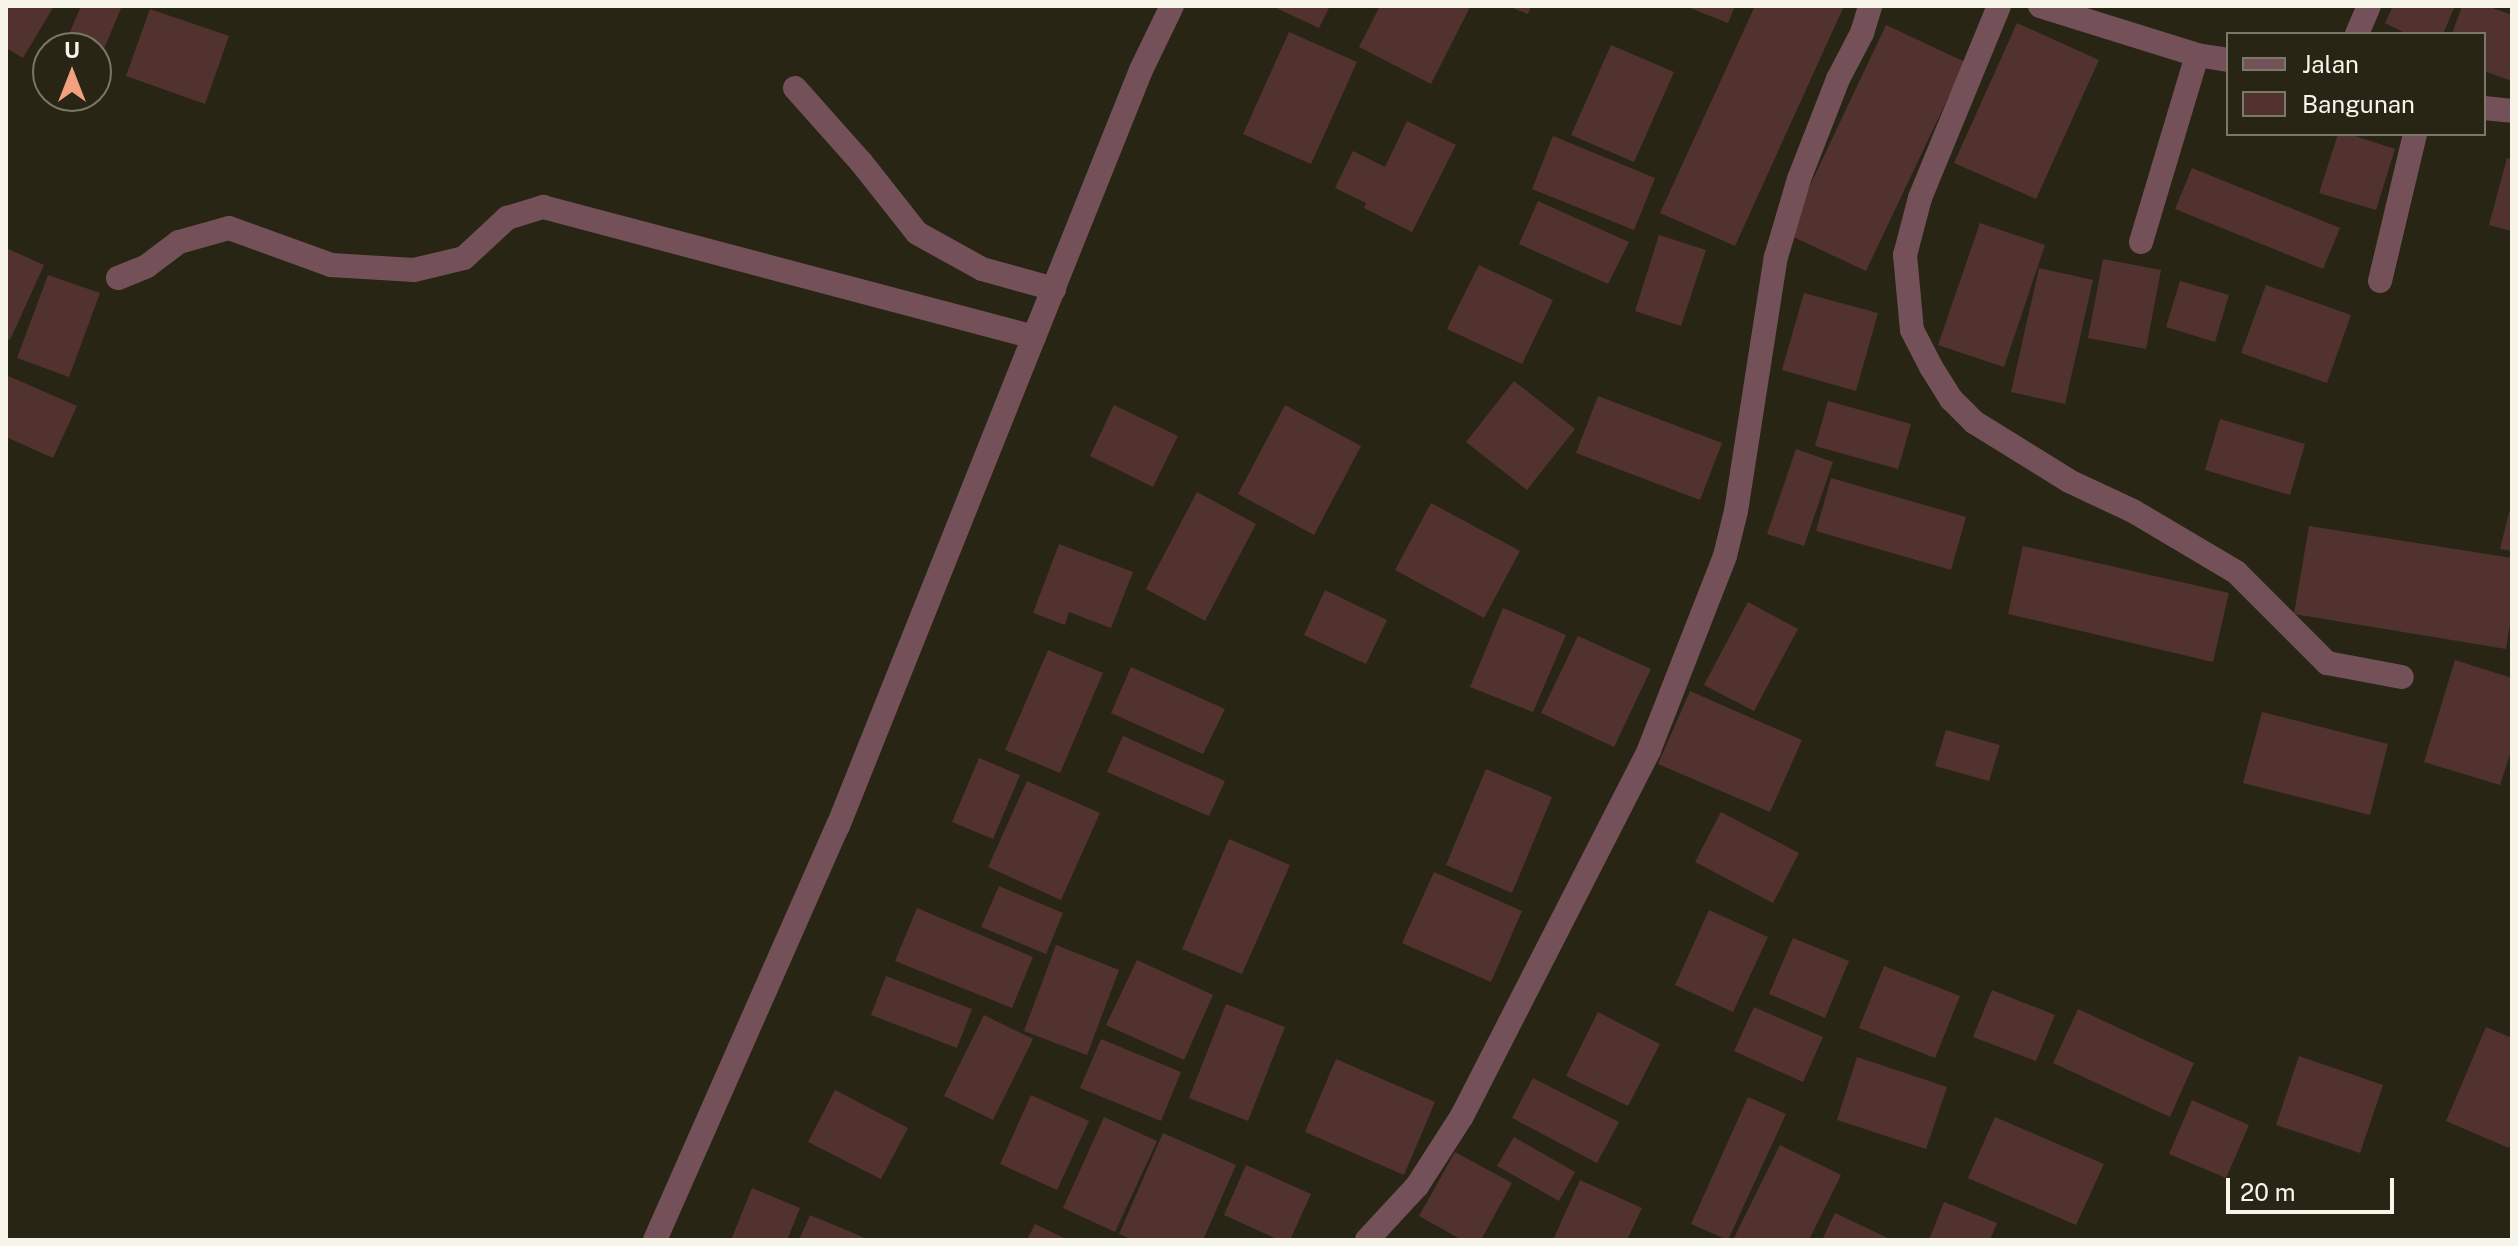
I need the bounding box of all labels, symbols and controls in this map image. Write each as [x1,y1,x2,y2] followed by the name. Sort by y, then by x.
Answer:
[32,32,112,112] north arrow
[2226,32,2486,136] legend
[64,37,80,63] text: U
[2302,50,2359,78] text: Jalan
[2302,90,2415,118] text: Bangunan
[2230,1162,2398,1212] scale bar
[2240,1178,2296,1206] text: 20 m

